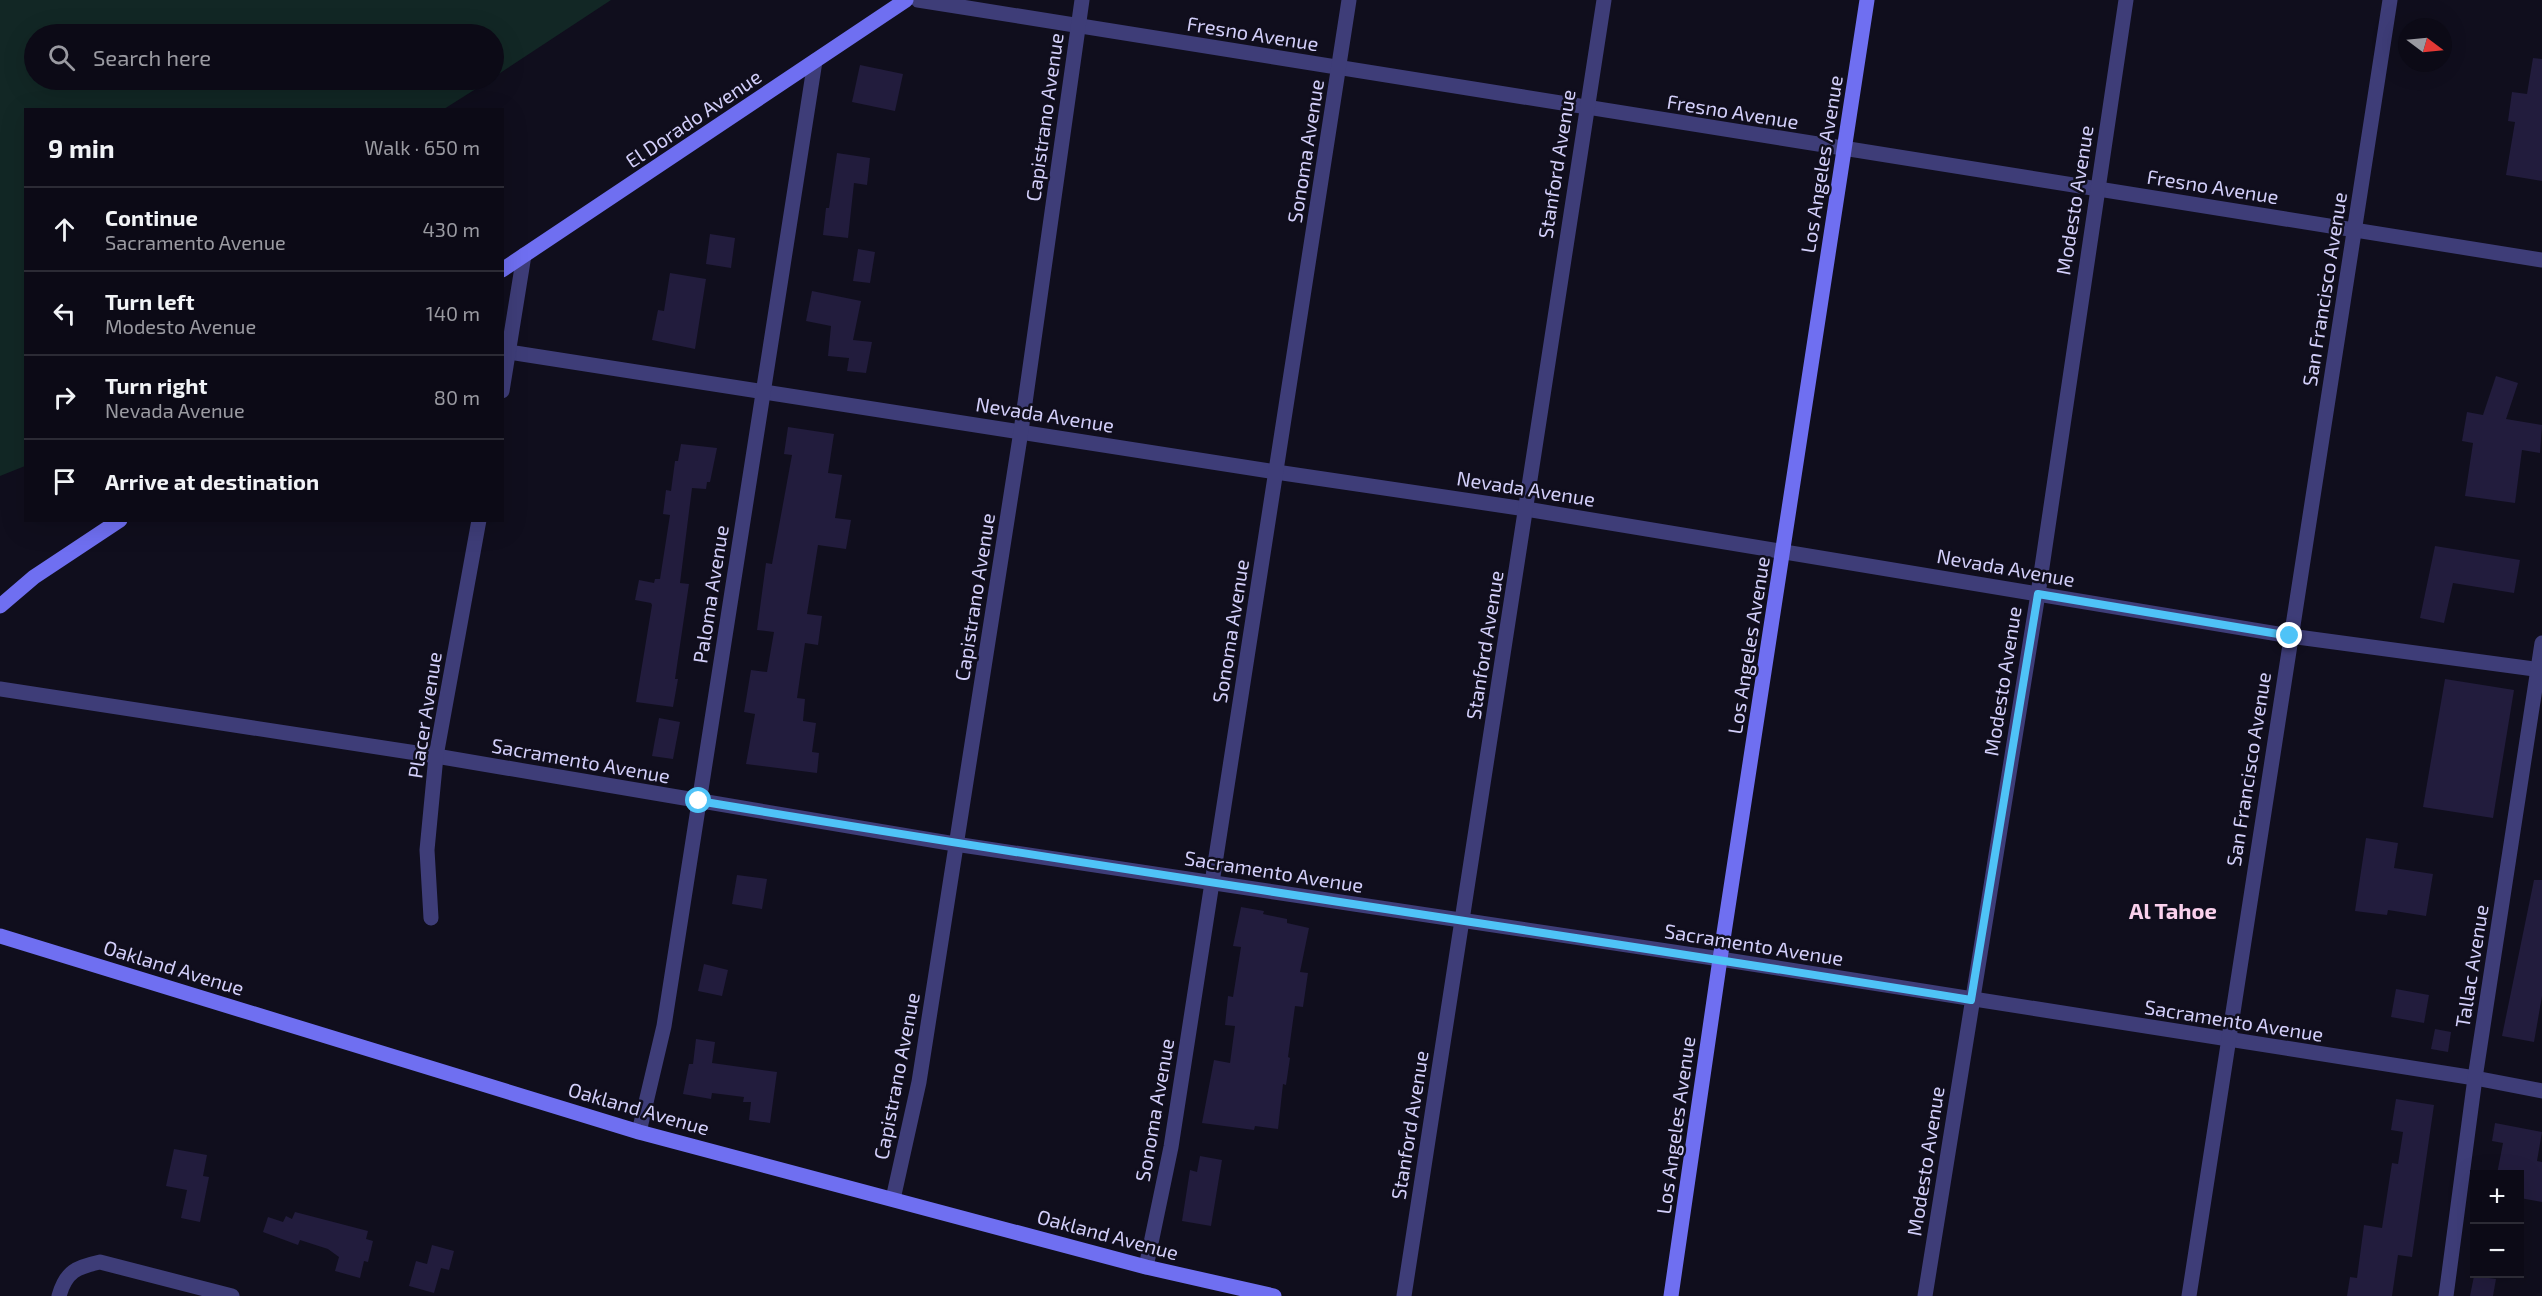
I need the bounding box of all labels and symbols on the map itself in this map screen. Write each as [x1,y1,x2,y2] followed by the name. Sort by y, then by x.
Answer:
[1185,11,1321,55] street label: Fresno Avenue
[2398,18,2452,72] north arrow
[1020,31,1068,203] street label: Capistrano Avenue
[621,64,765,172] street label: El Dorado Avenue
[1795,73,1847,255] street label: Los Angeles Avenue
[1282,77,1328,225] street label: Sonoma Avenue
[1532,88,1580,240] street label: Stanford Avenue
[1665,89,1801,133] street label: Fresno Avenue
[2050,123,2098,277] street label: Modesto Avenue
[2145,164,2281,208] street label: Fresno Avenue
[2297,190,2351,388] street label: San Francisco Avenue
[974,391,1116,437] street label: Nevada Avenue
[1455,465,1597,511] street label: Nevada Avenue
[949,511,999,683] street label: Capistrano Avenue
[687,523,733,665] street label: Paloma Avenue
[1935,543,2077,591] street label: Nevada Avenue
[1722,554,1774,736] street label: Los Angeles Avenue
[1207,557,1253,705] street label: Sonoma Avenue
[1460,569,1508,721] street label: Stanford Avenue
[1978,604,2026,758] street label: Modesto Avenue
[2276,622,2302,648] route end
[402,650,446,780] street label: Placer Avenue
[2221,670,2275,868] street label: San Francisco Avenue
[490,732,672,788] street label: Sacramento Avenue
[685,787,711,813] route start
[1183,845,1365,897] street label: Sacramento Avenue
[2129,897,2217,923] district label: Al Tahoe
[2449,903,2493,1029] street label: Tallac Avenue
[1663,918,1845,970] street label: Sacramento Avenue
[101,934,247,1000] street label: Oakland Avenue
[868,990,924,1162] street label: Capistrano Avenue
[2143,994,2325,1046] street label: Sacramento Avenue
[1651,1034,1699,1216] street label: Los Angeles Avenue
[1130,1036,1178,1184] street label: Sonoma Avenue
[1385,1049,1433,1201] street label: Stanford Avenue
[566,1076,712,1140] street label: Oakland Avenue
[1901,1084,1949,1238] street label: Modesto Avenue
[1035,1204,1181,1264] street label: Oakland Avenue

